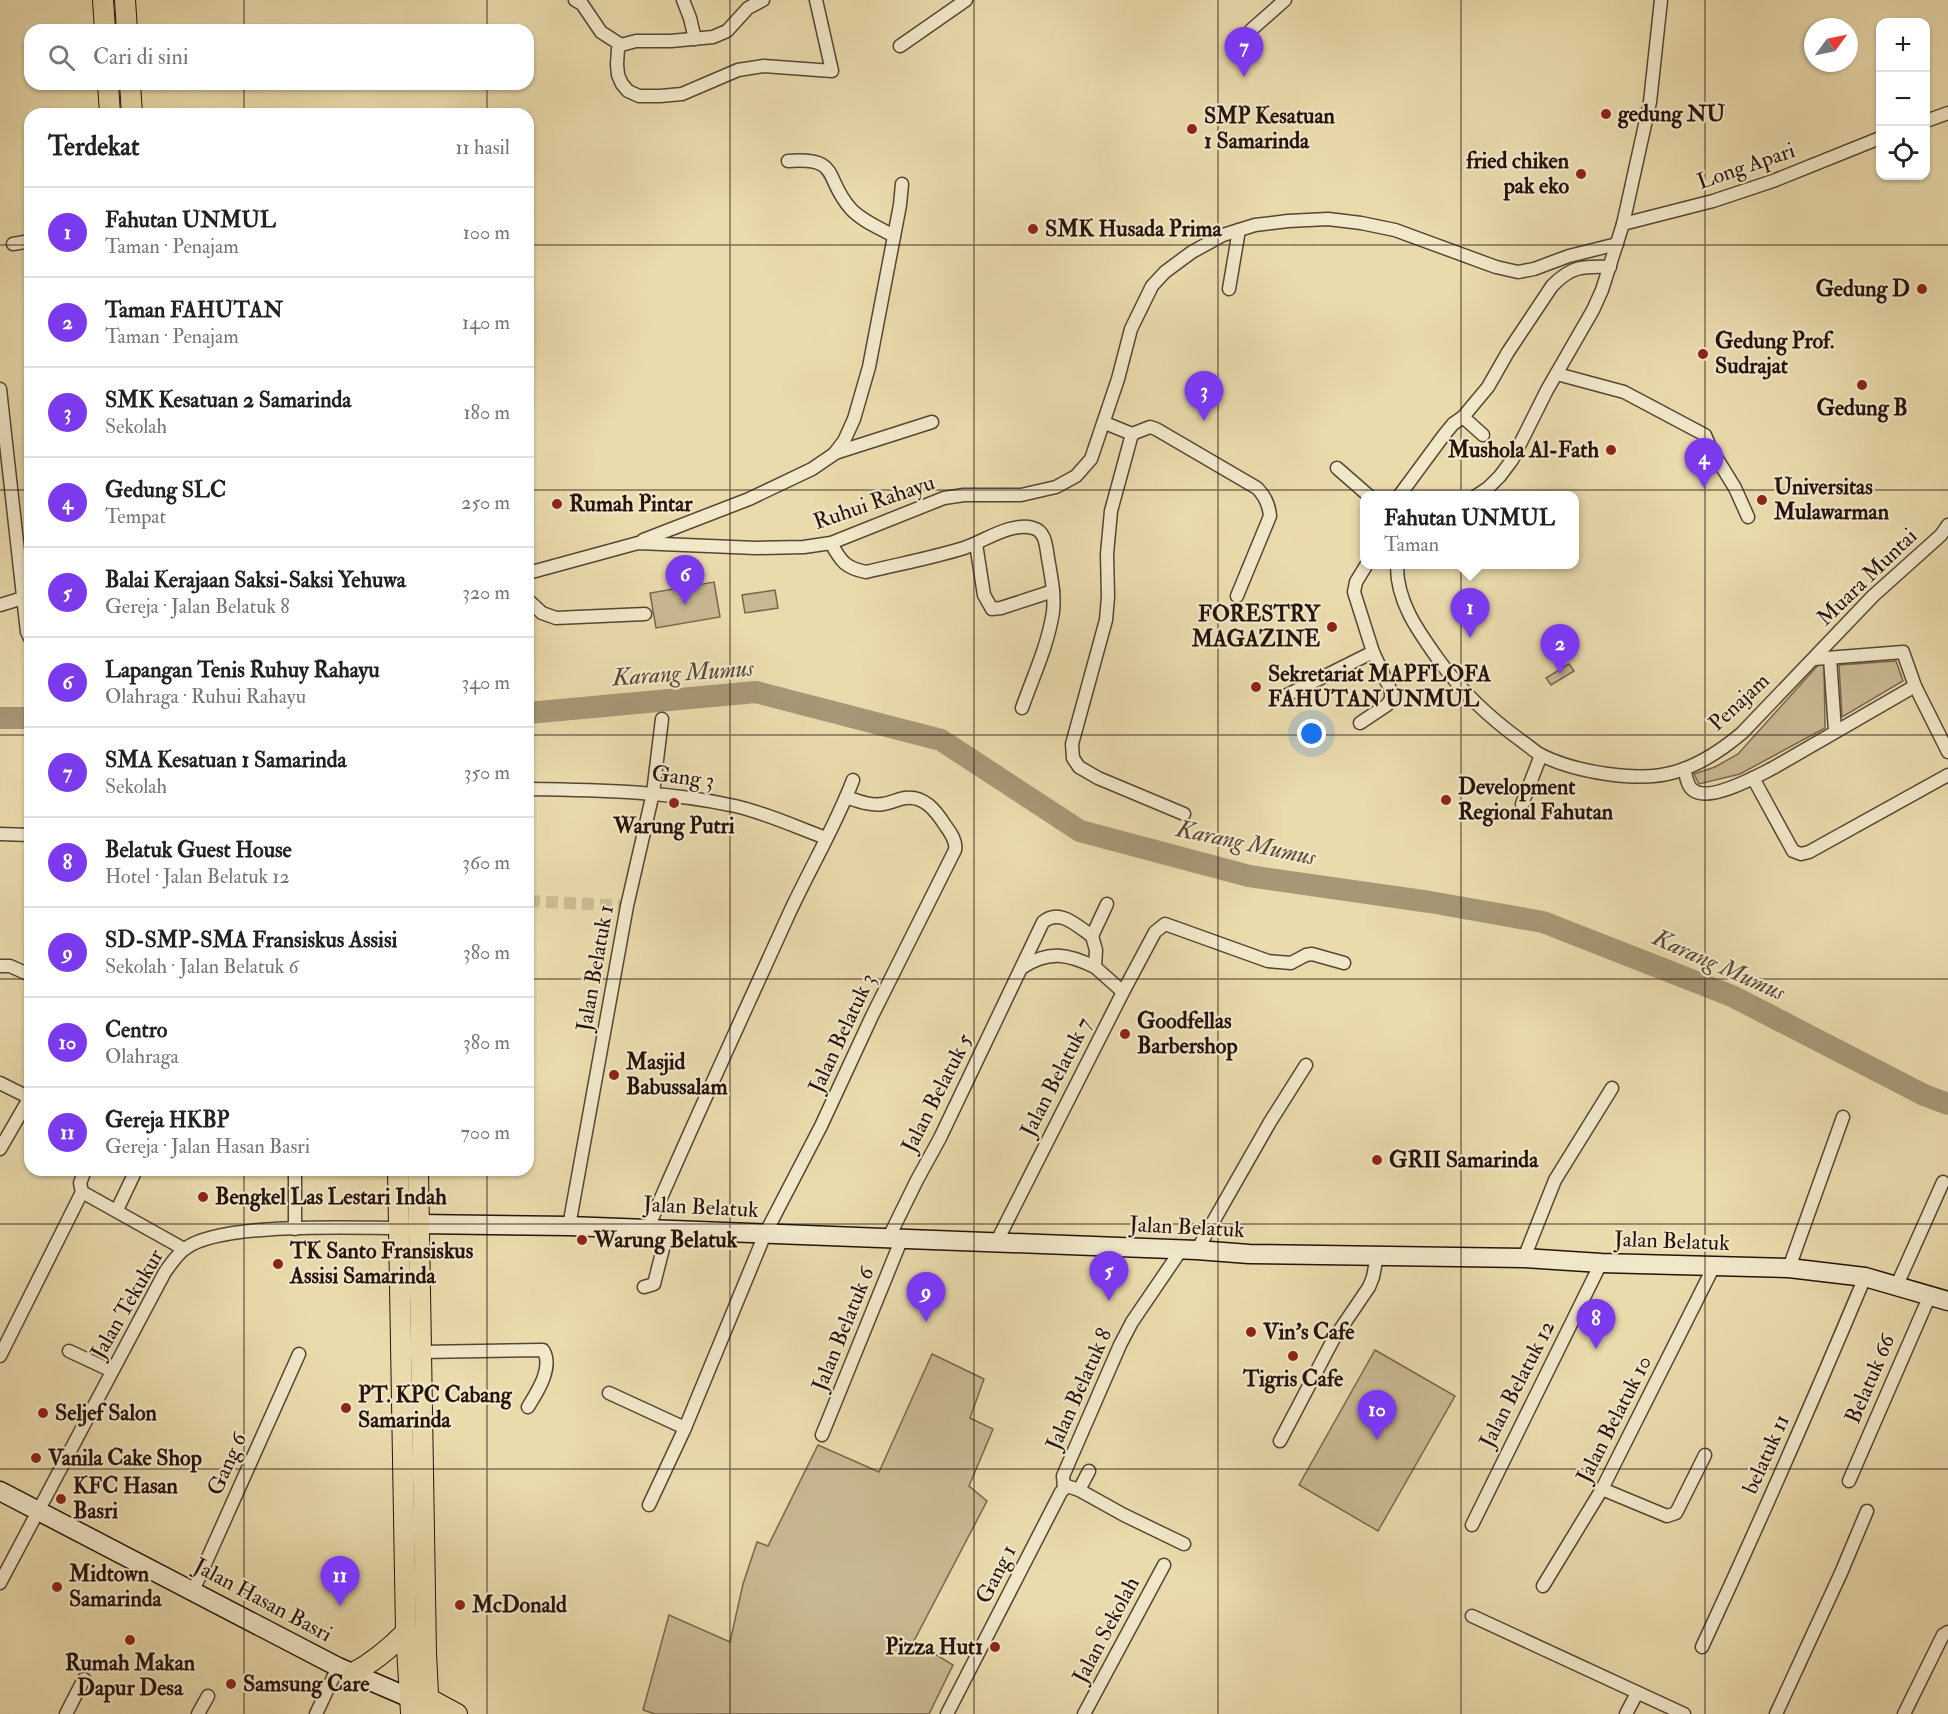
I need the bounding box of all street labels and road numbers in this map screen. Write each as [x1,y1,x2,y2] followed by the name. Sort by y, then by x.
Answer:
[1693,136,1799,197] street label: Long Apari
[810,468,938,536] street label: Ruhui Rahayu
[1811,522,1923,632] street label: Muara Muntai
[1703,667,1775,737] street label: Penajam
[650,759,716,795] street label: Gang 3
[570,903,620,1034] street label: Jalan Belatuk 1
[802,969,882,1098] street label: Jalan Belatuk 3
[1014,1013,1098,1142] street label: Jalan Belatuk 7
[895,1029,979,1158] street label: Jalan Belatuk 5
[642,1190,760,1224] street label: Jalan Belatuk
[1128,1210,1246,1244] street label: Jalan Belatuk
[1613,1225,1731,1257] street label: Jalan Belatuk
[84,1243,170,1365] street label: Jalan Tekukur
[805,1261,881,1396] street label: Jalan Belatuk 6
[1472,1316,1561,1453] street label: Jalan Belatuk 12
[1039,1324,1118,1455] street label: Jalan Belatuk 8
[1839,1328,1902,1428] street label: Belatuk 66
[1569,1351,1658,1488] street label: Jalan Belatuk 10
[1736,1410,1796,1498] street label: belatuk 11
[201,1427,254,1500] street label: Gang 6
[969,1540,1023,1608] street label: Gang 1
[188,1551,337,1648] street label: Jalan Hasan Basri
[1066,1572,1146,1689] street label: Jalan Sekolah

